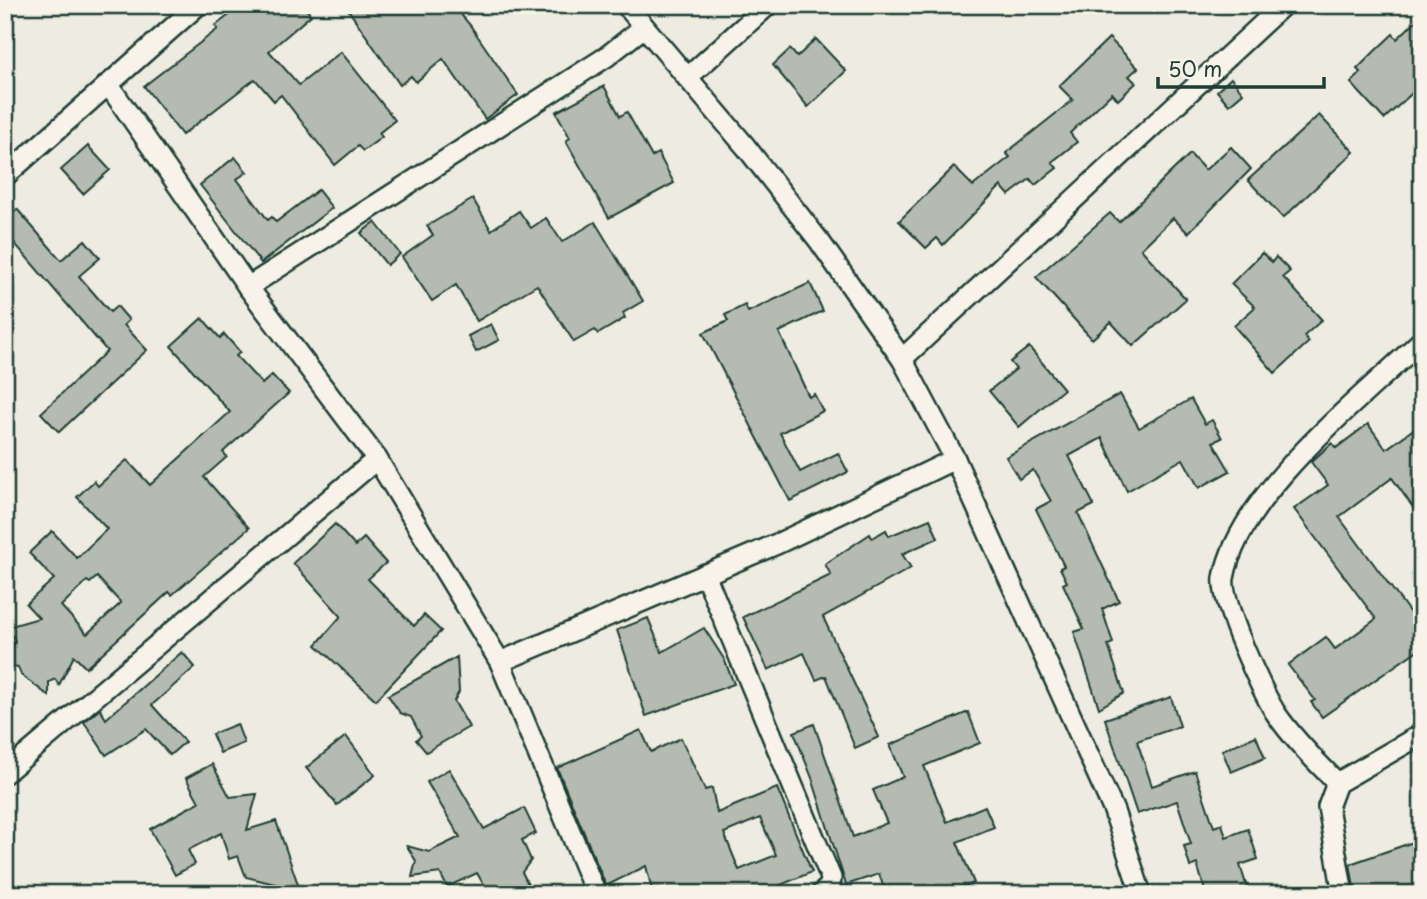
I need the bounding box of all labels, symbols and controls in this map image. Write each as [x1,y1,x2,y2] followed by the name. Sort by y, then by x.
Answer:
[1158,46,1324,90] scale bar
[1168,52,1222,84] text: 50 m

